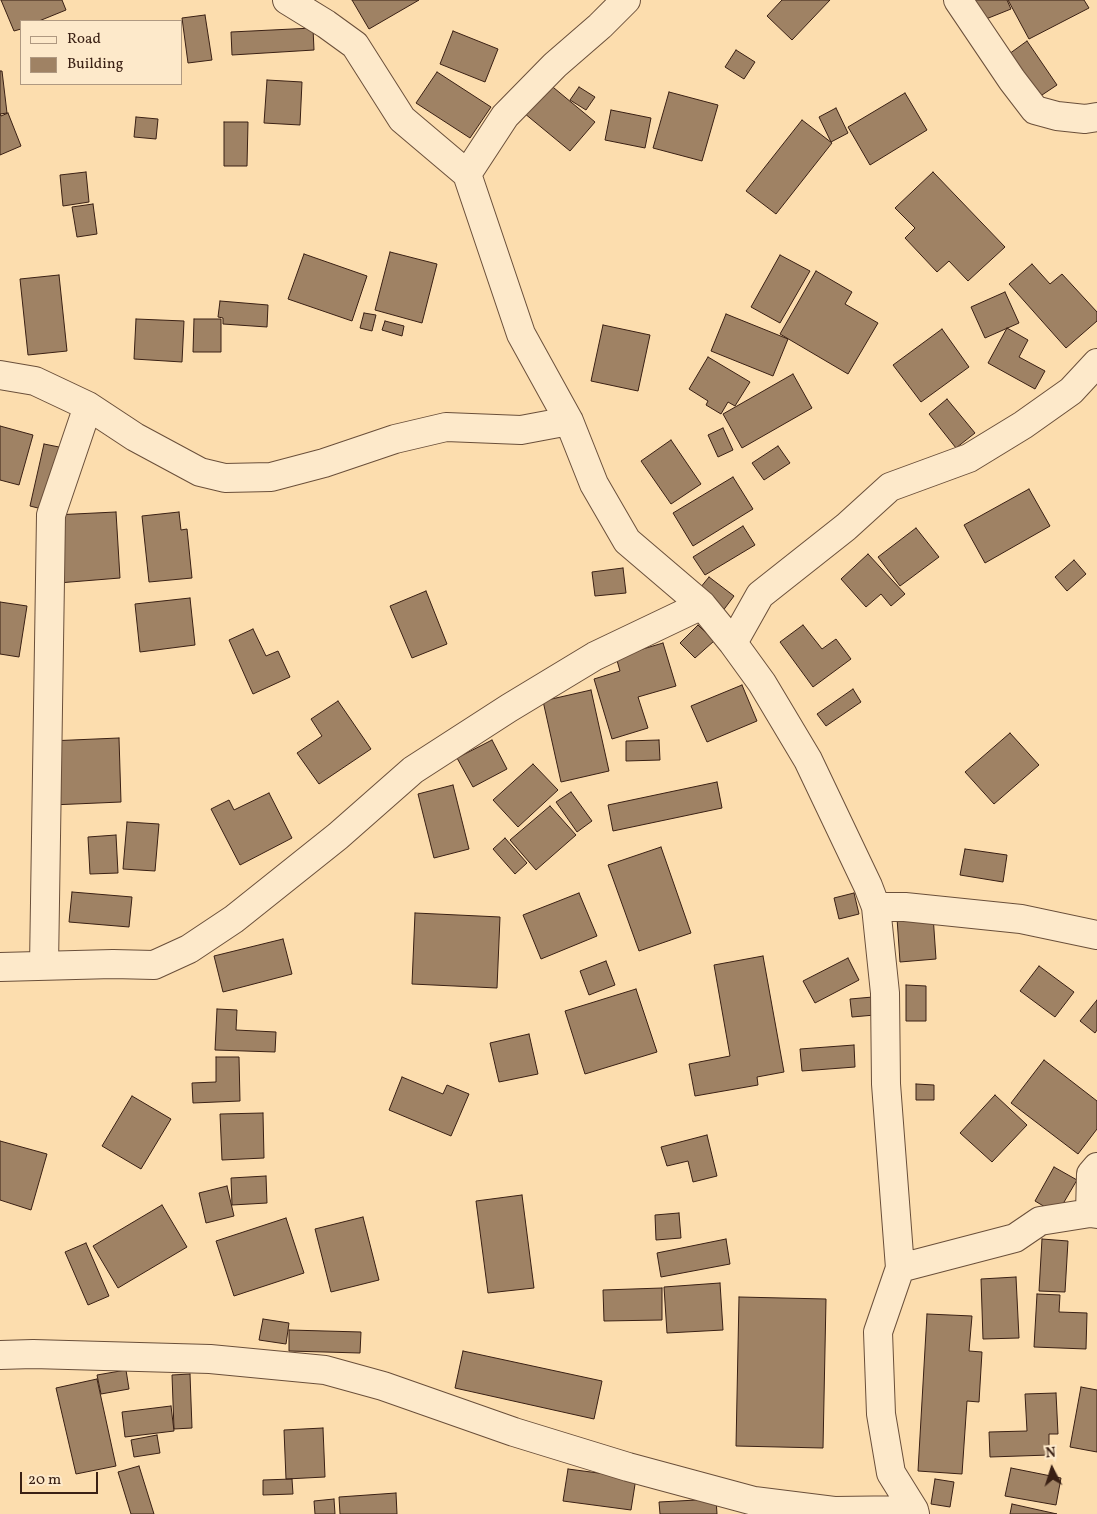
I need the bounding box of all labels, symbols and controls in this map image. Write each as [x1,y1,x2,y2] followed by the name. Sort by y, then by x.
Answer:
[20,20,182,85] legend
[67,29,101,50] text: Road
[67,54,123,75] text: Building
[1027,1444,1077,1494] north arrow
[1045,1444,1057,1463] text: N
[22,1462,100,1494] scale bar
[28,1470,61,1491] text: 20 m

